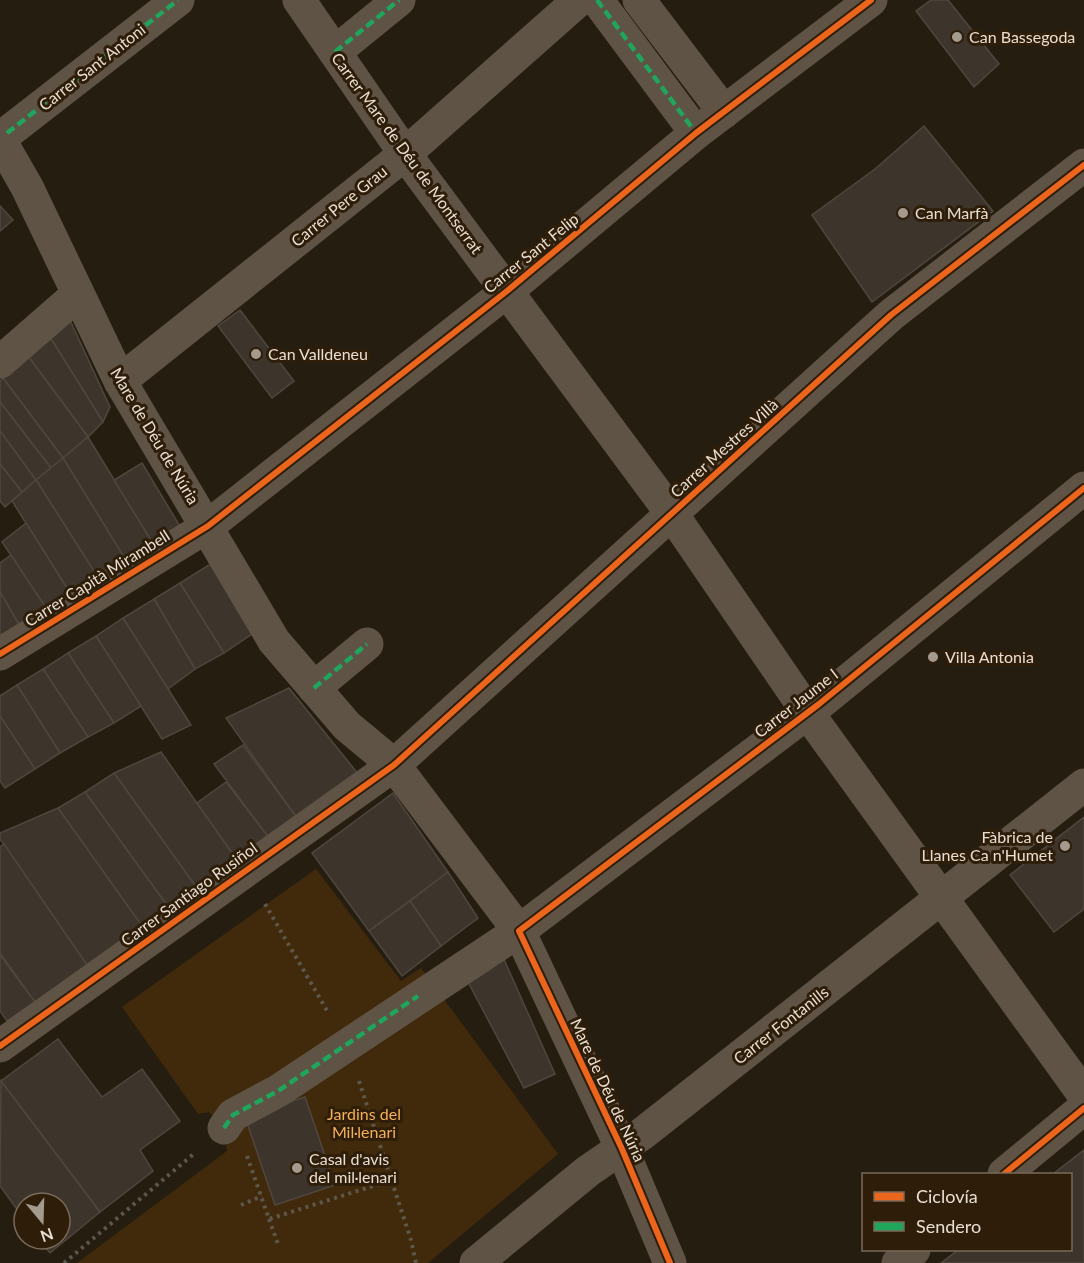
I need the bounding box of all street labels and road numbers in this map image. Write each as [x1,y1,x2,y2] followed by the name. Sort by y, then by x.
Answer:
[35,19,149,114] street label: Carrer Sant Antoni
[328,48,487,257] street label: Carrer Mare de Déu de Montserrat
[287,161,390,250] street label: Carrer Pere Grau
[479,209,582,297] street label: Carrer Sant Felip
[107,364,204,507] street label: Mare de Déu de Núria
[666,394,781,501] street label: Carrer Mestres Villà
[21,525,173,630] street label: Carrer Capità Mirambell
[750,664,841,741] street label: Carrer Jaume I
[117,838,260,949] street label: Carrer Santiago Rusiñol
[729,982,832,1068] street label: Carrer Fontanills
[567,1015,650,1164] street label: Mare de Déu de Núria

